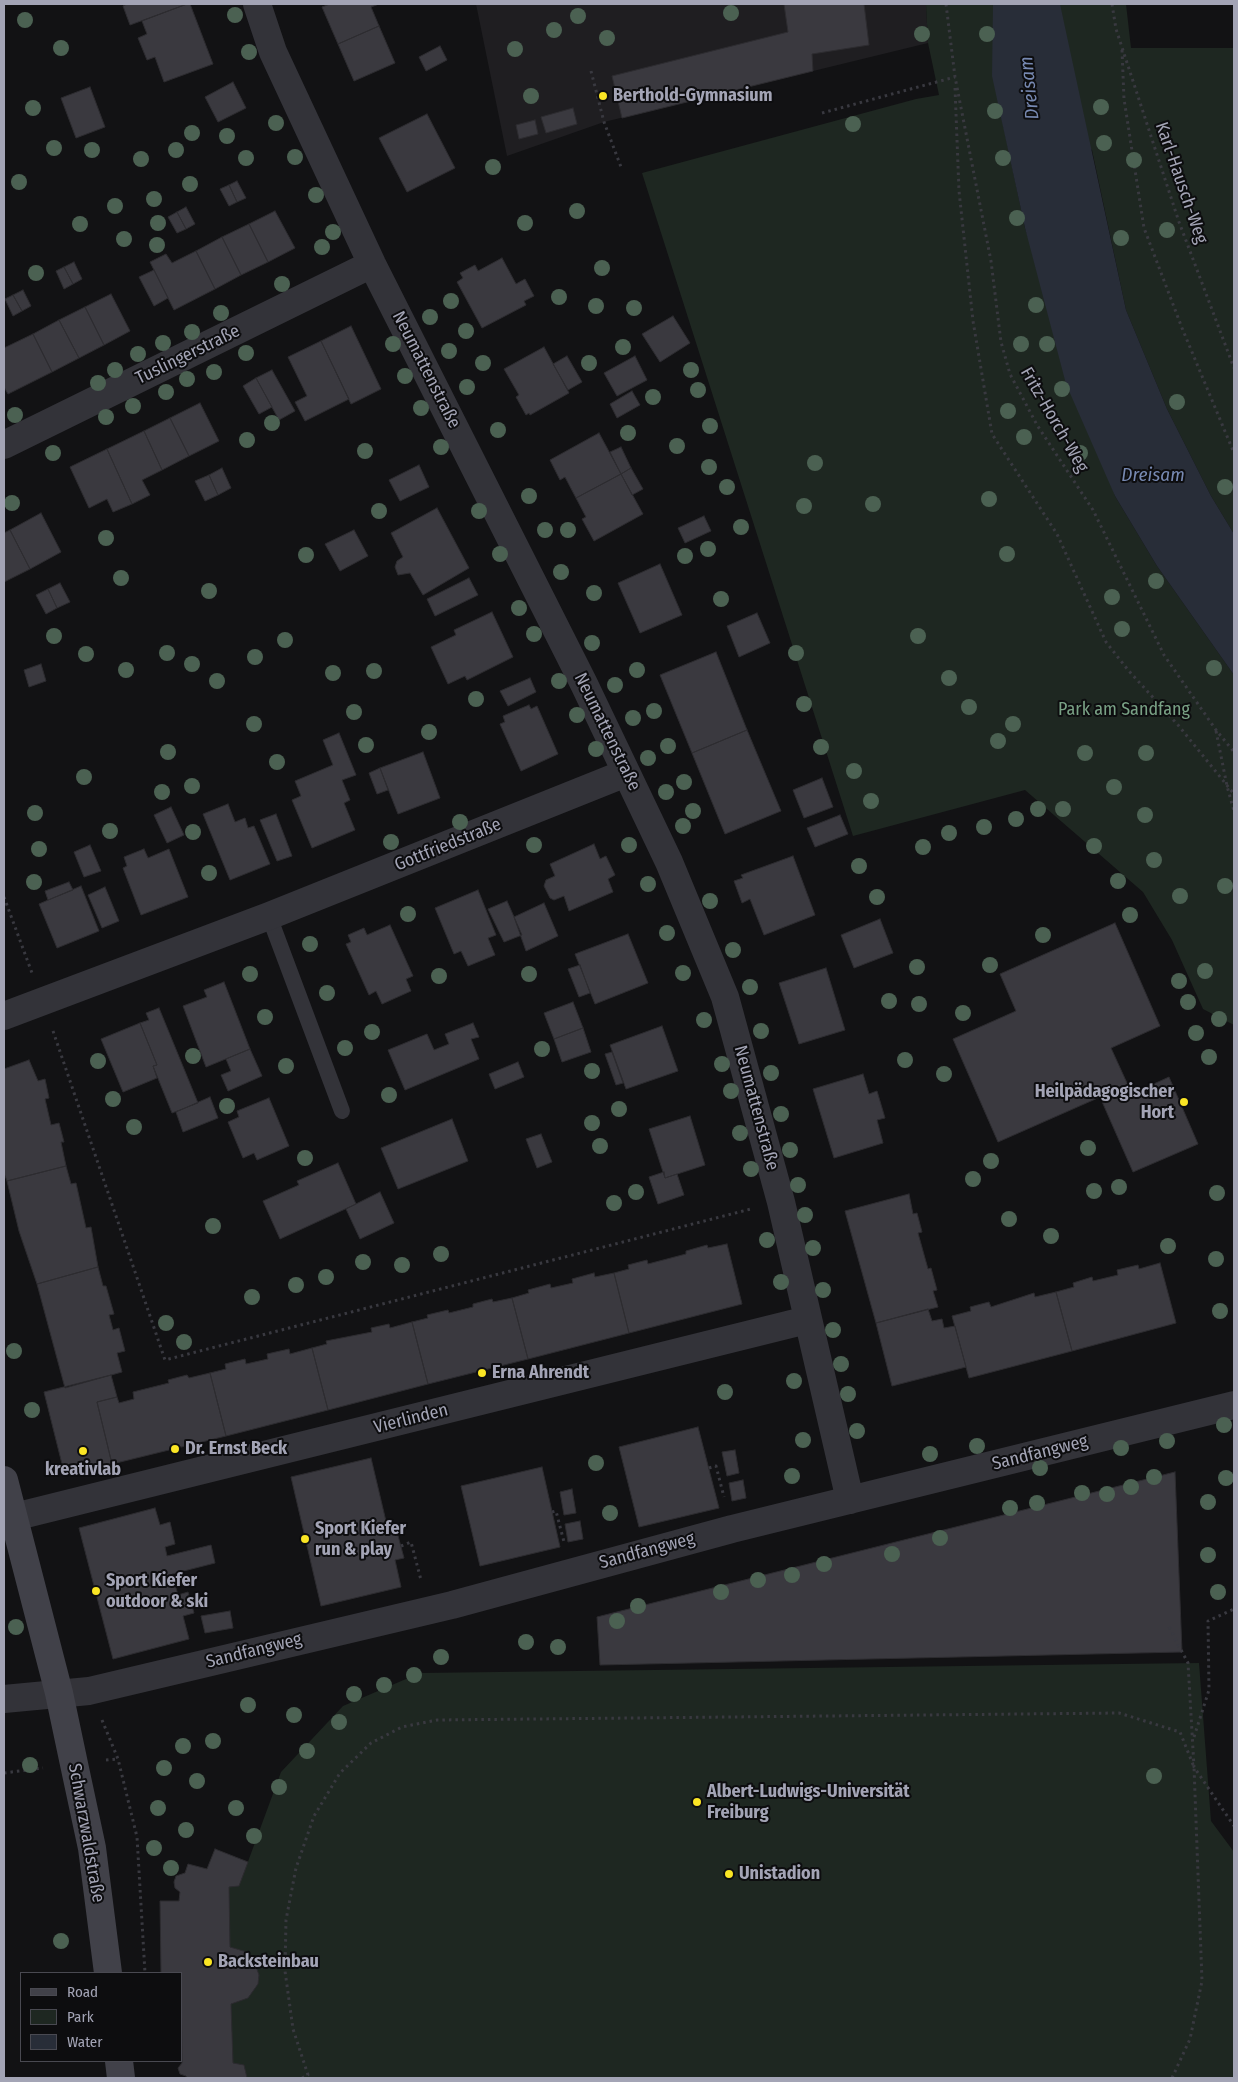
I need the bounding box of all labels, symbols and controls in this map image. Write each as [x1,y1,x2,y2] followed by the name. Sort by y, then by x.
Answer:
[1015,55,1045,121] water label: Dreisam
[613,85,772,107] place label: Berthold-Gymnasium
[597,90,609,102] marker: Berthold-Gymnasium
[1150,119,1212,247] street label: Karl-Hausch-Weg
[387,308,465,432] street label: Neumattenstraße
[132,320,244,390] street label: Tuslingerstraße
[1015,364,1093,476] street label: Fritz-Horch-Weg
[1121,465,1185,487] water label: Dreisam
[569,670,645,794] street label: Neumattenstraße
[1058,699,1190,721] park label: Park am Sandfang
[392,814,504,876] street label: Gottfriedstraße
[729,1043,783,1173] street label: Neumattenstraße
[1035,1081,1174,1124] place label: Heilpädagogischer Hort
[1178,1096,1190,1108] marker: Heilpädagogischer Hort
[492,1362,589,1384] place label: Erna Ahrendt
[476,1367,488,1379] marker: Erna Ahrendt
[372,1399,450,1439] street label: Vierlinden
[990,1431,1090,1475] street label: Sandfangweg
[185,1438,287,1460] place label: Dr. Ernst Beck
[169,1443,181,1455] marker: Dr. Ernst Beck
[77,1445,89,1457] marker: kreativlab
[45,1459,121,1481] place label: kreativlab
[315,1518,406,1560] place label: Sport Kiefer run & play
[597,1528,697,1574] street label: Sandfangweg
[299,1533,311,1545] marker: Sport Kiefer run & play
[106,1570,208,1612] place label: Sport Kiefer outdoor & ski
[90,1585,102,1597] marker: Sport Kiefer outdoor & ski
[204,1629,304,1673] street label: Sandfangweg
[63,1762,109,1904] street label: Schwarzwaldstraße
[707,1781,910,1824] place label: Albert-Ludwigs-Universität Freiburg
[691,1796,703,1808] marker: Albert-Ludwigs-Universität Freiburg
[739,1863,820,1885] place label: Unistadion
[723,1868,735,1880] marker: Unistadion
[218,1951,319,1973] place label: Backsteinbau
[202,1956,214,1968] marker: Backsteinbau
[20,1972,182,2062] legend
[67,1983,98,2001] text: Road
[67,2008,94,2026] text: Park
[67,2033,102,2051] text: Water

